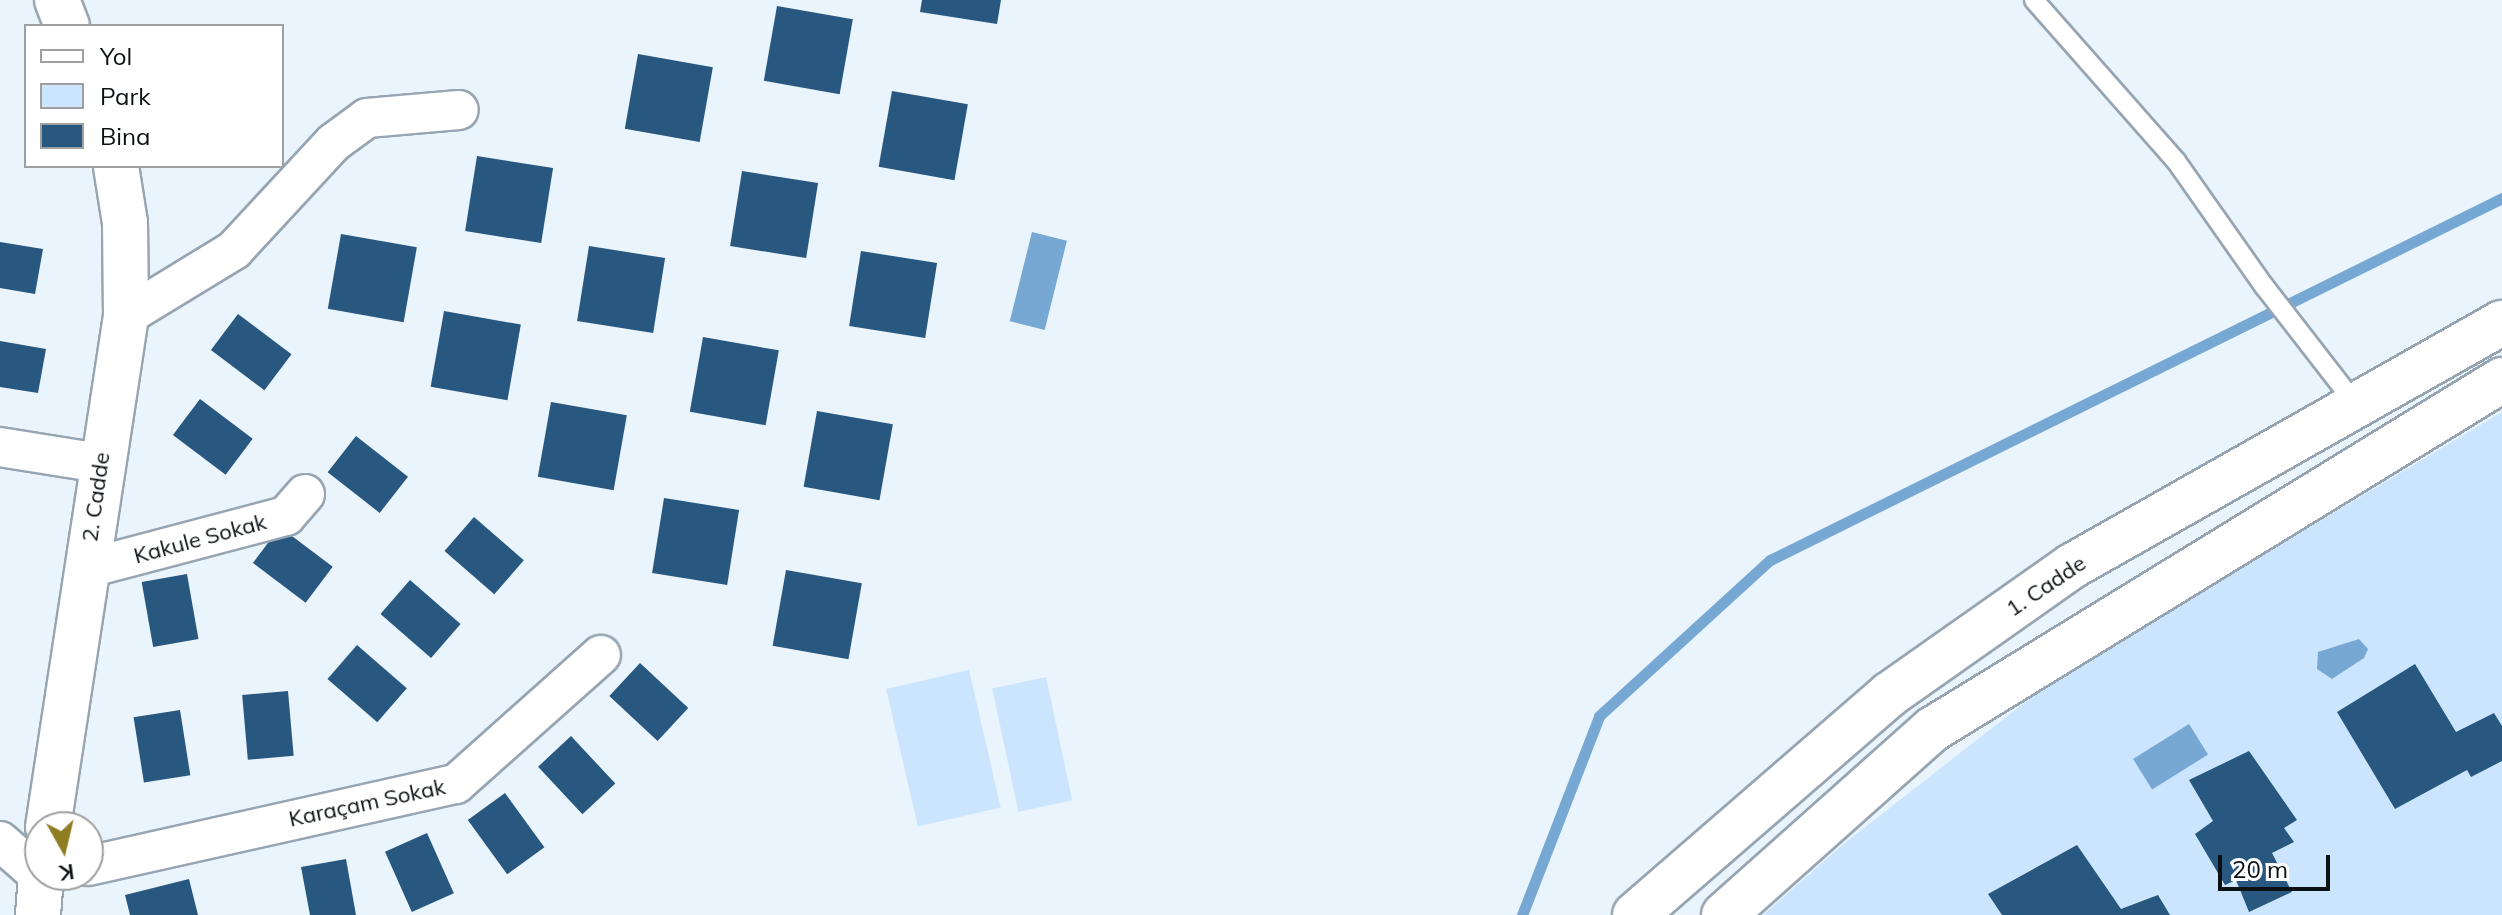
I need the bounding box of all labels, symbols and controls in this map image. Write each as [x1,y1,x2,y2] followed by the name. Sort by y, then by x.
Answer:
[24,24,284,168] legend
[100,41,132,71] text: Yol
[100,81,151,111] text: Park
[100,121,151,151] text: Bina
[77,450,115,544] street label: 2. Cadde
[131,509,269,569] street label: Kakule Sokak
[2001,550,2091,622] street label: 1. Cadde
[286,774,448,832] street label: Karaçam Sokak
[24,811,104,891] north arrow
[2222,839,2334,889] scale bar
[2232,854,2288,884] text: 20 m
[58,858,76,888] text: K

